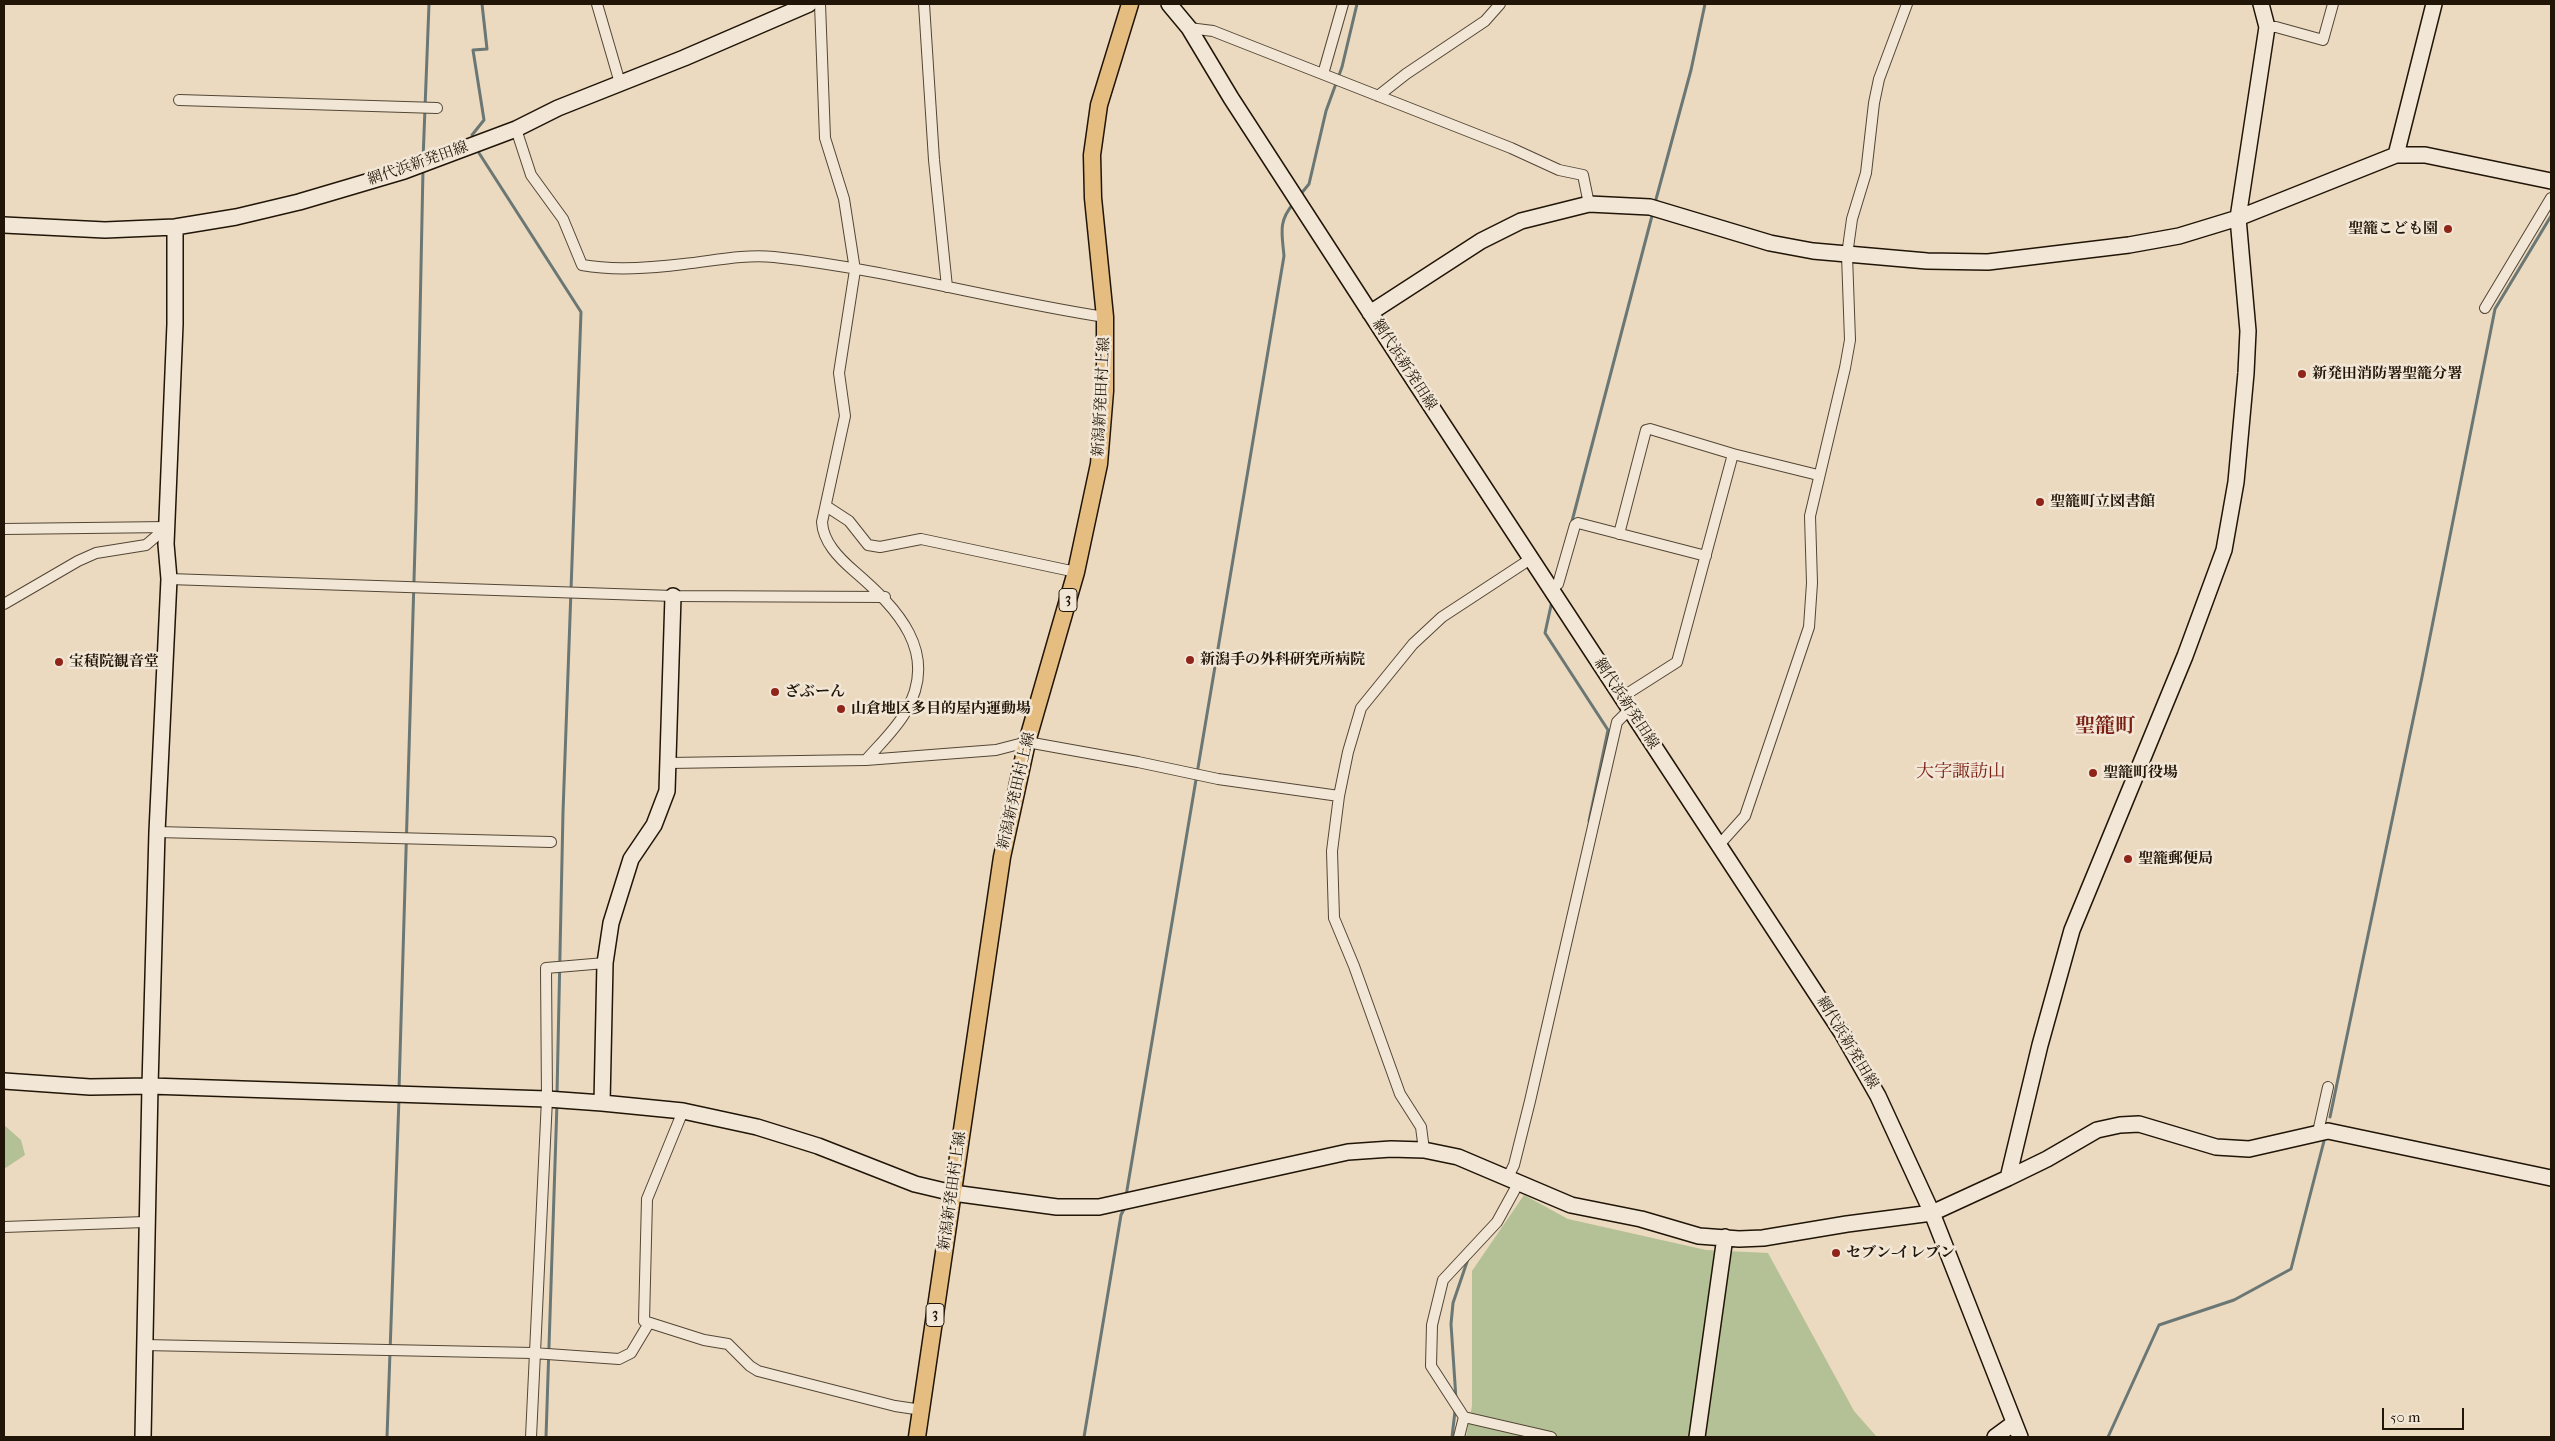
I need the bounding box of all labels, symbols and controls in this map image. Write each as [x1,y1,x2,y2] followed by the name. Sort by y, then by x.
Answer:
[365,138,471,190] street label: 網代浜新発田線
[2348,220,2438,238] place label: 聖籠こども園
[2442,223,2454,235] marker: 聖籠こども園
[1368,316,1440,414] street label: 網代浜新発田線
[1090,337,1114,457] street label: 新潟新発田村上線
[2312,365,2462,383] place label: 新発田消防署聖籠分署
[2296,368,2308,380] marker: 新発田消防署聖籠分署
[2050,493,2155,511] place label: 聖籠町立図書館
[2034,496,2046,508] marker: 聖籠町立図書館
[1059,588,1077,612] road number: 3
[1200,651,1365,669] place label: 新潟手の外科研究所病院
[69,653,159,671] place label: 宝積院観音堂
[1184,654,1196,666] marker: 新潟手の外科研究所病院
[1590,655,1662,753] street label: 網代浜新発田線
[53,656,65,668] marker: 宝積院観音堂
[785,683,845,701] place label: ざぶーん
[769,686,781,698] marker: ざぶーん
[851,700,1031,718] place label: 山倉地区多目的屋内運動場
[835,703,847,715] marker: 山倉地区多目的屋内運動場
[2075,715,2135,739] district label: 聖籠町
[995,731,1039,851] street label: 新潟新発田村上線
[1916,762,2006,784] district label: 大字諏訪山
[2103,764,2178,782] place label: 聖籠町役場
[2087,767,2099,779] marker: 聖籠町役場
[2138,850,2213,868] place label: 聖籠郵便局
[2122,853,2134,865] marker: 聖籠郵便局
[1812,993,1882,1093] street label: 網代浜新発田線
[936,1130,970,1252] street label: 新潟新発田村上線
[1846,1244,1955,1262] place label: セブン-イレブン
[1830,1247,1842,1259] marker: セブン-イレブン
[926,1304,944,1326] road number: 3
[2385,1398,2468,1430] scale bar
[2390,1408,2420,1426] text: 50 m

